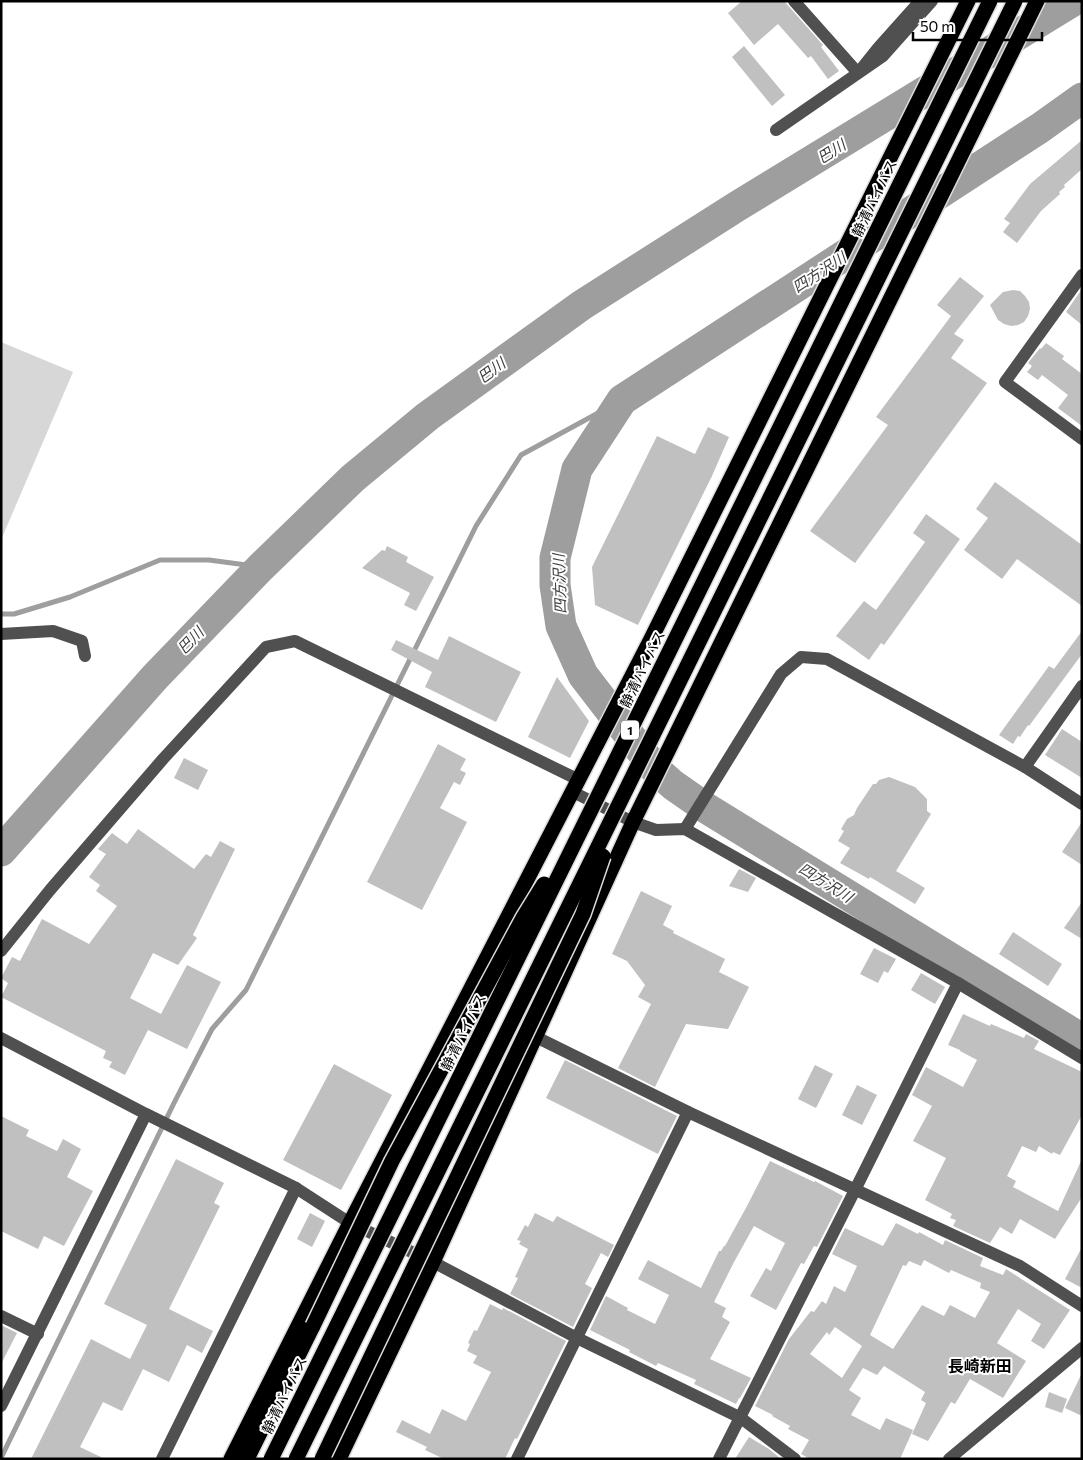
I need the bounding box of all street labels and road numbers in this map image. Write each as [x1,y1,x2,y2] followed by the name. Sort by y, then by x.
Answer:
[848,157,900,239] street label: 静清バイパス
[616,628,668,710] street label: 静清バイパス
[621,720,639,740] road number: 1
[437,991,489,1073] street label: 静清バイパス
[258,1354,310,1436] street label: 静清バイパス

